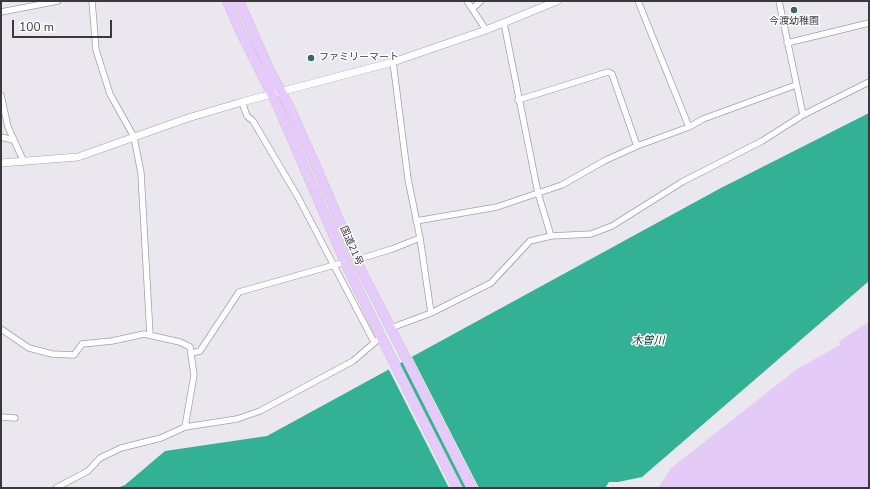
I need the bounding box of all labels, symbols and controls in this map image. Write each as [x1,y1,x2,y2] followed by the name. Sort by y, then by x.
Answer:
[789,5,799,15] marker: 今渡幼稚園
[14,12,114,38] scale bar
[769,16,819,28] place label: 今渡幼稚園
[19,19,54,35] text: 100 m
[319,52,399,64] place label: ファミリーマート
[306,53,316,63] marker: ファミリーマート
[337,224,365,268] street label: 国道21号
[632,334,664,348] water label: 木曽川

